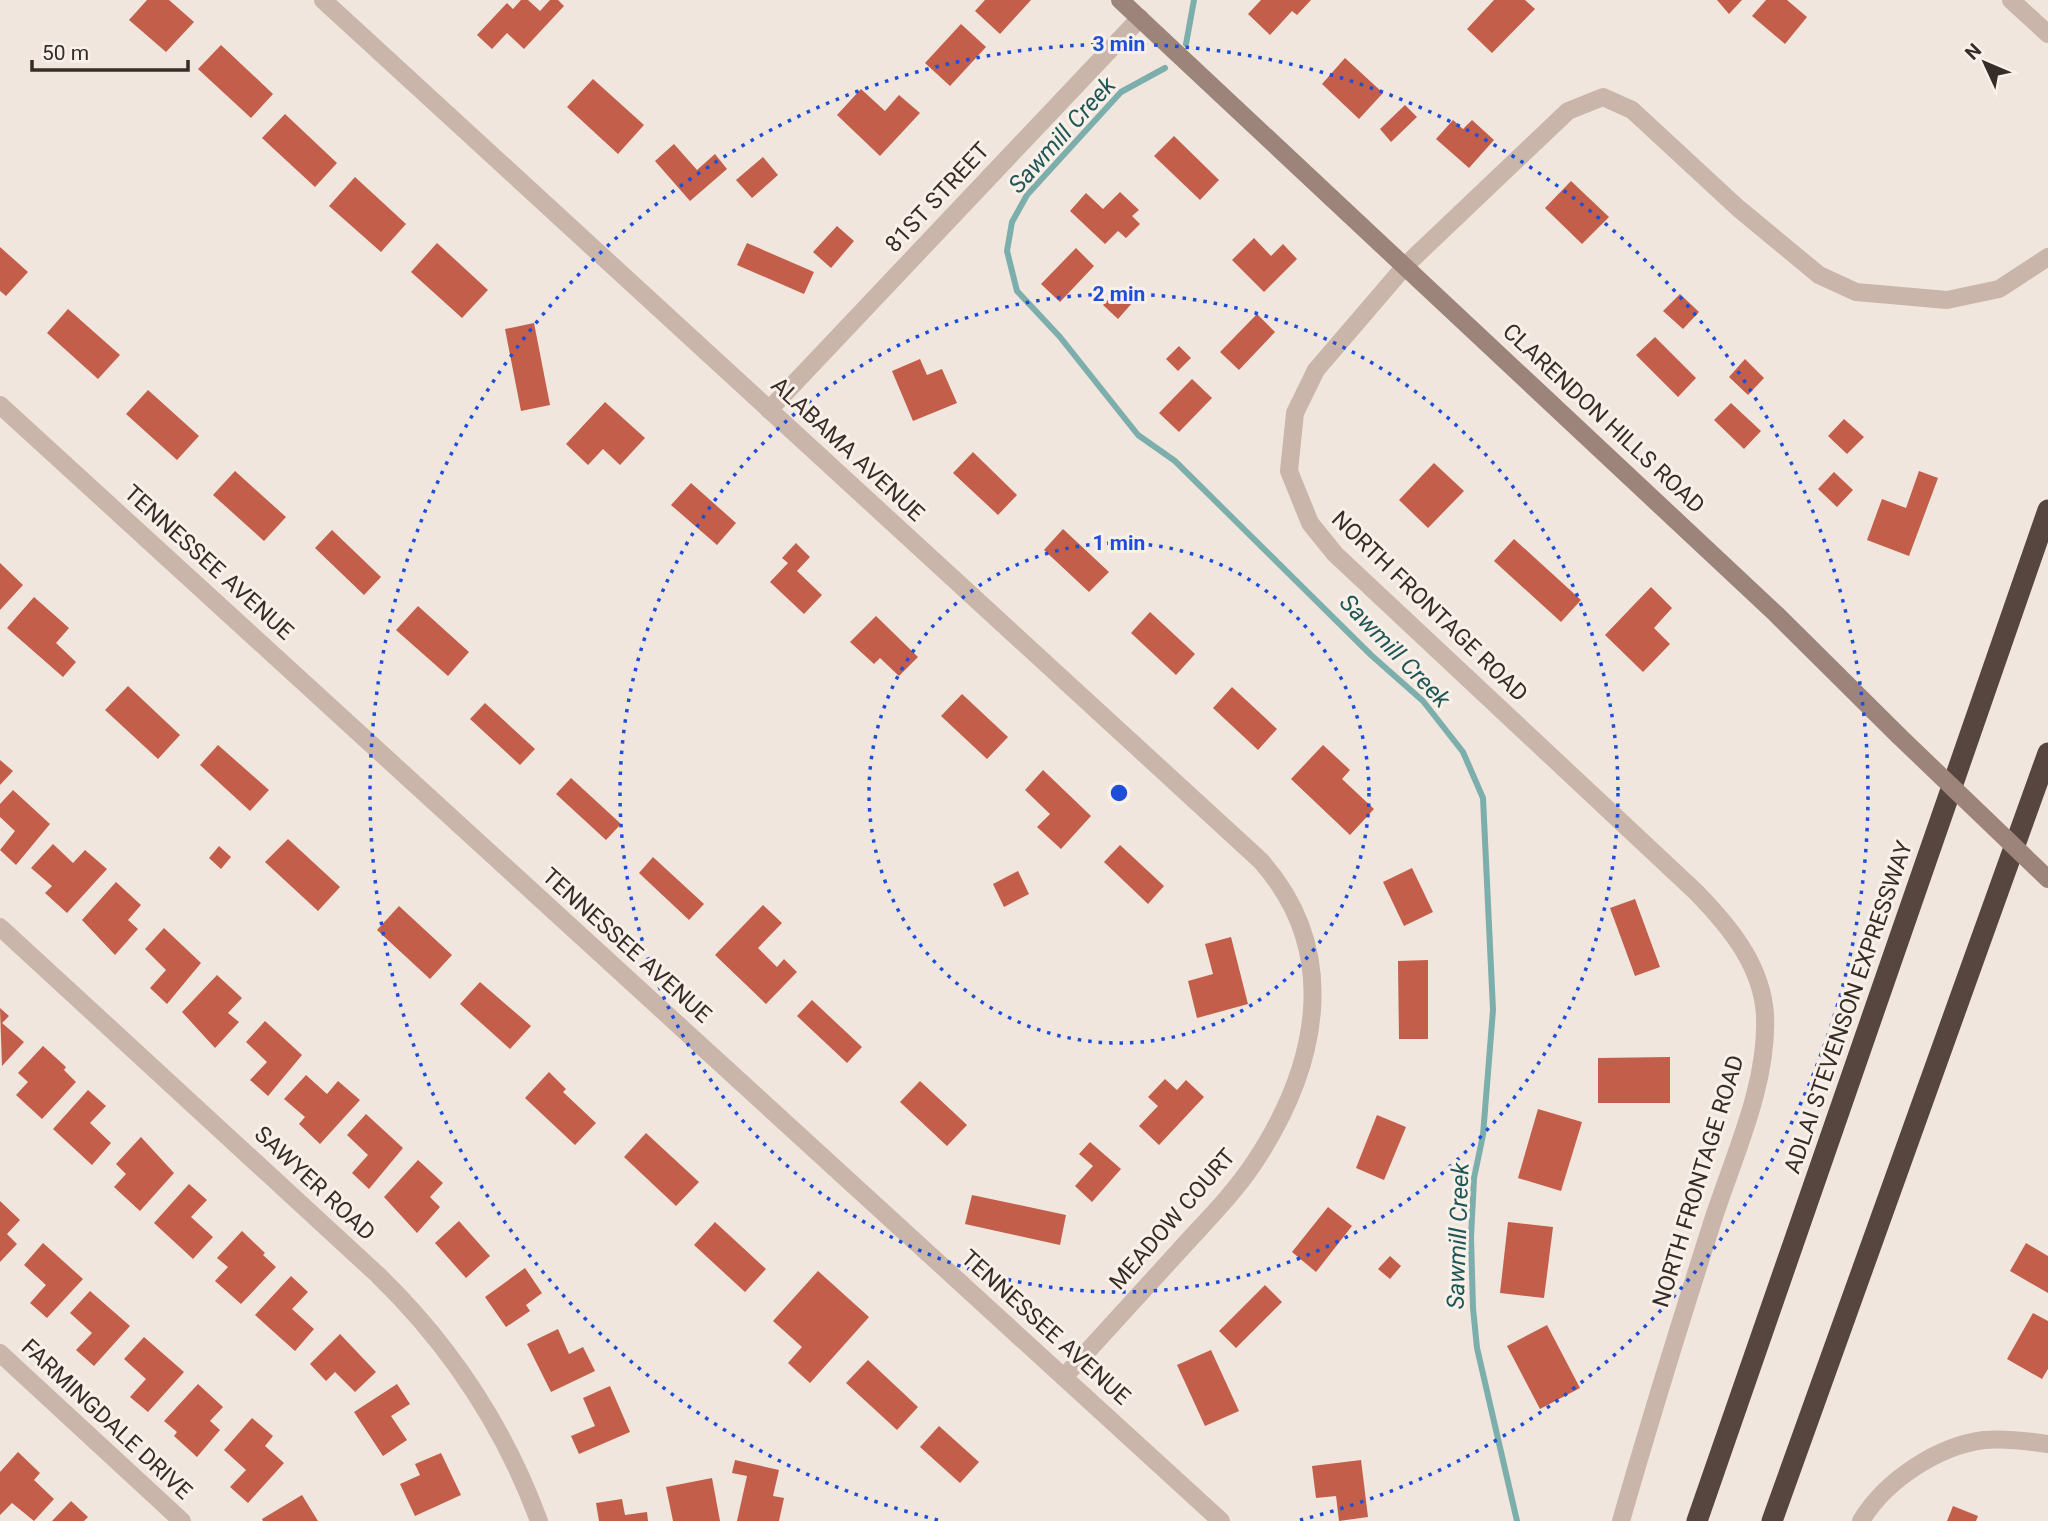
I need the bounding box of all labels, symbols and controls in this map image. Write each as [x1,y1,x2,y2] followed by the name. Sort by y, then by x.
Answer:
[32,28,187,72] scale bar
[1950,28,2020,98] north arrow
[1093,32,1145,56] text: 3 min
[1960,39,1986,64] text: N
[42,41,89,65] text: 50 m
[1003,70,1122,199] water label: Sawmill Creek
[880,137,995,258] street label: 81ST STREET
[1093,282,1145,306] text: 2 min
[1497,318,1710,519] street label: CLARENDON HILLS ROAD
[766,372,930,527] street label: ALABAMA AVENUE
[119,479,299,645] street label: TENNESSEE AVENUE
[1326,506,1533,707] street label: NORTH FRONTAGE ROAD
[1093,531,1145,555] text: 1 min
[1334,589,1457,714] water label: Sawmill Creek
[1107,781,1131,805] centre of rings
[1779,837,1918,1177] street label: ADLAI STEVENSON EXPRESSWAY
[537,862,717,1028] street label: TENNESSEE AVENUE
[1647,1052,1750,1310] street label: NORTH FRONTAGE ROAD
[249,1121,381,1246] street label: SAWYER ROAD
[1104,1143,1241,1295] street label: MEADOW COURT
[1441,1161,1475,1310] water label: Sawmill Creek
[956,1244,1136,1410] street label: TENNESSEE AVENUE
[16,1334,197,1505] street label: FARMINGDALE DRIVE

